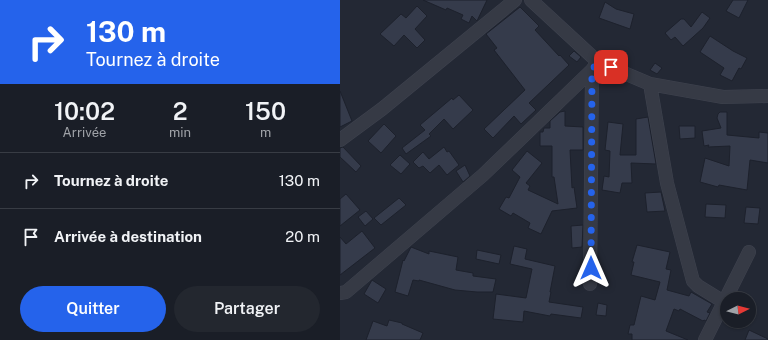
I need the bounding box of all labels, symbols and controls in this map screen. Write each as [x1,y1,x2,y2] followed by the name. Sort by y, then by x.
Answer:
[86,15,166,48] text: 130 m
[20,16,72,68] icon: right
[86,49,220,70] text: Tournez à droite
[594,50,628,84] pin
[600,56,622,78] icon: arrive
[54,97,115,125] text: 10:02
[173,97,187,125] text: 2
[245,97,286,125] text: 150
[63,125,106,140] text: Arrivée
[169,125,191,140] text: min
[260,125,271,140] text: m
[20,170,42,192] icon: right
[54,172,168,189] text: Tournez à droite
[279,172,320,189] text: 130 m
[20,226,42,248] icon: arrive
[54,228,202,245] text: Arrivée à destination
[285,228,320,245] text: 20 m
[570,247,612,289] position arrow
[20,286,166,332] button: Quitter
[174,286,320,332] button: Partager
[720,292,756,328] north arrow
[720,292,756,328] map controls

